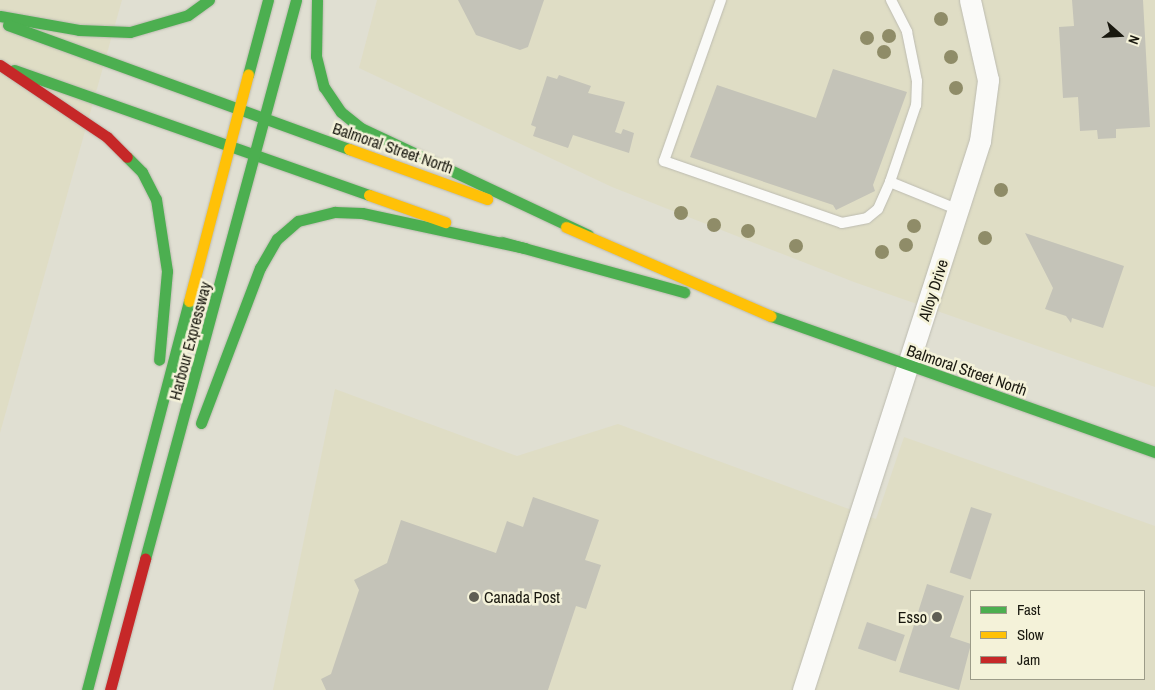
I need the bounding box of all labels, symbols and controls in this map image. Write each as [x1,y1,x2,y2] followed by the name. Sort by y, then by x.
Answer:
[1095,10,1145,60] north arrow
[1124,33,1144,47] text: N
[330,118,456,178] street label: Balmoral Street North
[914,257,952,323] street label: Alloy Drive
[165,280,215,402] street label: Harbour Expressway
[904,340,1030,400] street label: Balmoral Street North
[484,587,560,607] place label: Canada Post
[970,590,1145,680] legend
[468,591,480,603] marker: Canada Post
[1017,599,1040,620] text: Fast
[898,607,927,627] place label: Esso
[931,611,943,623] marker: Esso
[1017,624,1044,645] text: Slow
[1017,649,1040,670] text: Jam

